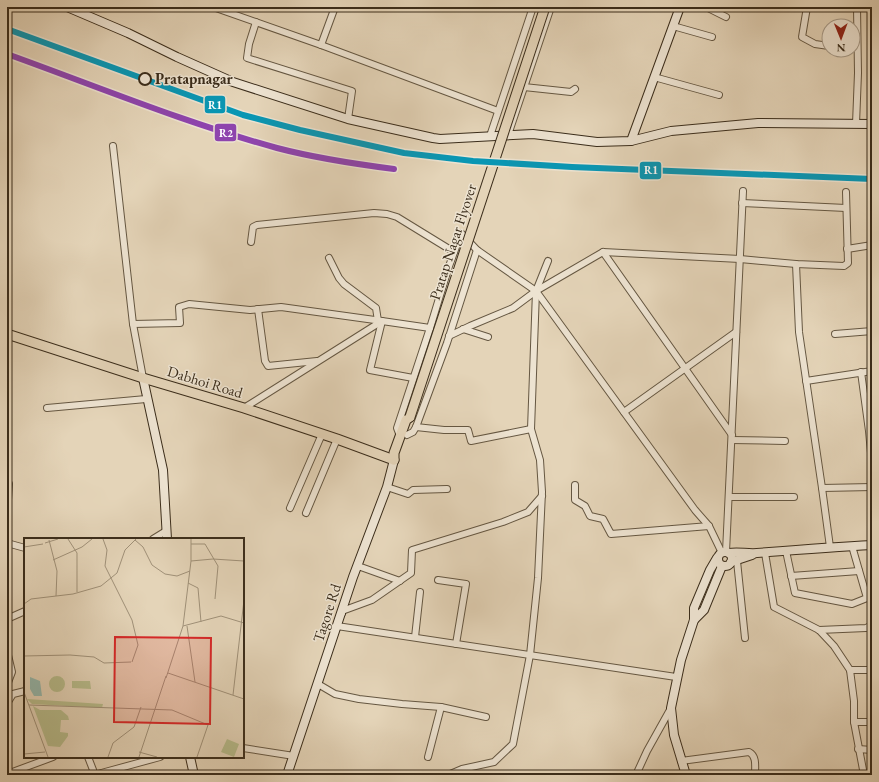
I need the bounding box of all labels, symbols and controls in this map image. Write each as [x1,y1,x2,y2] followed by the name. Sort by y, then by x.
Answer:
[821,18,861,58] north arrow
[837,41,846,55] text: N
[155,69,233,88] place label: Pratapnagar
[138,72,152,86] marker: Pratapnagar
[204,95,226,114] line badge: R1
[208,98,222,112] text: R1
[214,123,237,142] line badge: R2
[219,126,233,140] text: R2
[639,161,662,180] line badge: R1
[644,163,658,177] text: R1
[425,181,480,302] street label: Pratap Nagar Flyover
[165,361,246,402] street label: Dabhoi Road
[24,538,244,758] inset map
[308,581,345,645] street label: Tagore Rd

